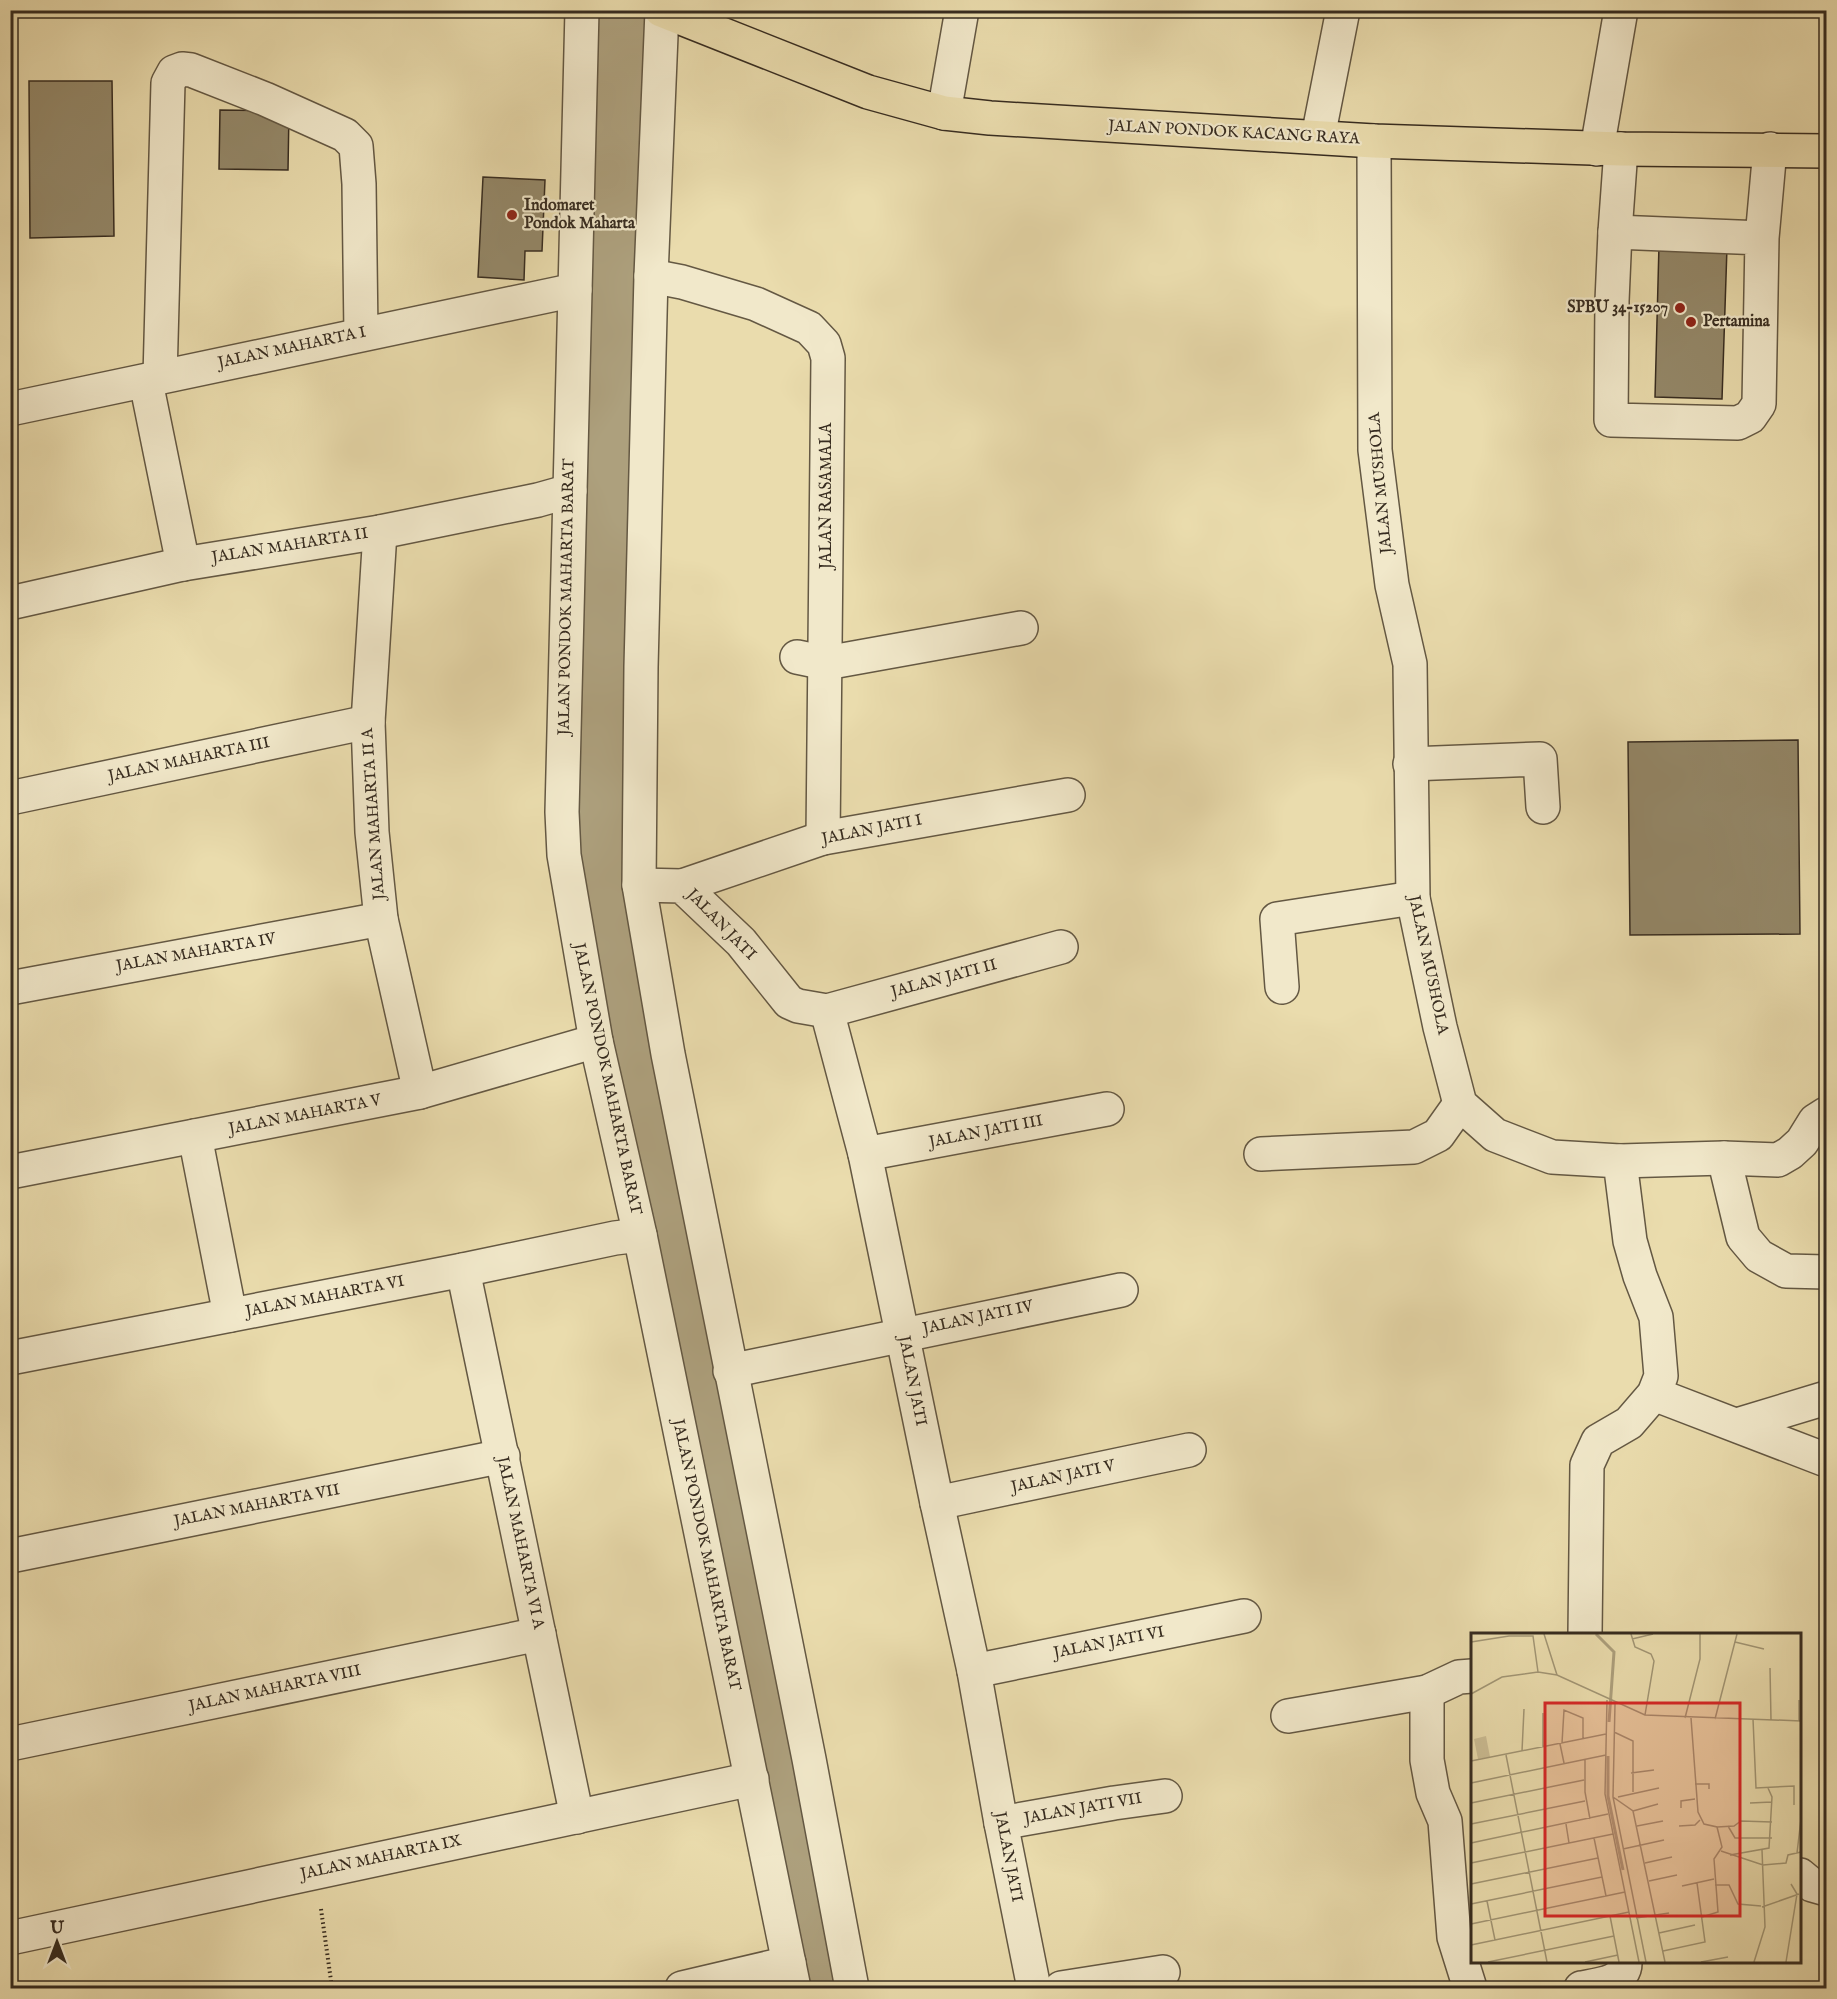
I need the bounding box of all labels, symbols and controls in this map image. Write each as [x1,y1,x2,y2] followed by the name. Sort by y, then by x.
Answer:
[1106,116,1361,150] street label: JALAN PONDOK KACANG RAYA
[524,196,636,234] place label: Indomaret Pondok Maharta
[505,208,519,222] marker: Indomaret Pondok Maharta
[1567,298,1668,318] place label: SPBU 34-15207
[1673,301,1687,315] marker: SPBU 34-15207
[1703,312,1771,332] place label: Pertamina
[1684,315,1698,329] marker: Pertamina
[214,322,368,374] street label: JALAN MAHARTA I
[1365,410,1397,557] street label: JALAN MUSHOLA
[817,422,837,571] street label: JALAN RASAMALA
[555,458,579,738] street label: JALAN PONDOK MAHARTA BARAT
[208,524,370,569] street label: JALAN MAHARTA II
[358,726,390,903] street label: JALAN MAHARTA II A
[104,733,272,787] street label: JALAN MAHARTA III
[818,810,924,850] street label: JALAN JATI I
[681,884,760,965] street label: JALAN JATI
[1403,892,1453,1038] street label: JALAN MUSHOLA
[113,929,278,977] street label: JALAN MAHARTA IV
[568,939,646,1217] street label: JALAN PONDOK MAHARTA BARAT
[887,955,999,1003] street label: JALAN JATI II
[225,1090,383,1140] street label: JALAN MAHARTA V
[925,1111,1045,1153] street label: JALAN JATI III
[242,1272,406,1323] street label: JALAN MAHARTA VI
[919,1296,1036,1340] street label: JALAN JATI IV
[893,1332,931,1428] street label: JALAN JATI
[667,1415,745,1693] street label: JALAN PONDOK MAHARTA BARAT
[492,1453,548,1632] street label: JALAN MAHARTA VI A
[1007,1456,1117,1498] street label: JALAN JATI V
[170,1480,342,1532] street label: JALAN MAHARTA VII
[1050,1622,1166,1664] street label: JALAN JATI VI
[1471,1633,1801,1963] inset map
[185,1661,363,1717] street label: JALAN MAHARTA VIII
[1021,1789,1144,1830] street label: JALAN JATI VII
[989,1808,1027,1904] street label: JALAN JATI
[297,1831,463,1885] street label: JALAN MAHARTA IX
[27,1912,87,1972] north arrow
[49,1919,64,1939] text: U

